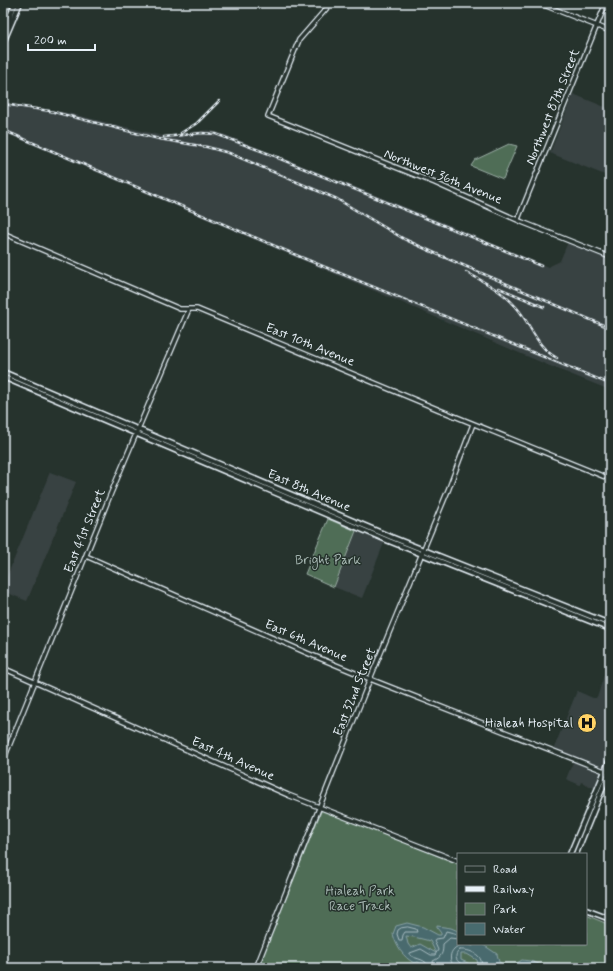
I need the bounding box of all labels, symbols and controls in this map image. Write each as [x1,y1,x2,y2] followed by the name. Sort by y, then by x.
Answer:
[28,26,95,52] scale bar
[34,33,67,49] text: 200 m
[522,46,584,167] street label: Northwest 87th Street
[381,145,505,209] street label: Northwest 36th Avenue
[263,319,357,371] street label: East 10th Avenue
[265,466,353,516] street label: East 8th Avenue
[60,486,110,576] street label: East 41st Street
[295,552,362,570] park label: Bright Park
[262,616,350,666] street label: East 6th Avenue
[330,645,380,739] street label: East 32nd Street
[576,712,598,734] hospital icon: Hialeah Hospital
[485,715,573,732] place label: Hialeah Hospital
[189,733,277,785] street label: East 4th Avenue
[457,853,587,945] legend
[493,862,517,878] text: Road
[493,882,535,898] text: Railway
[325,883,395,915] park label: Hialeah Park Race Track
[493,902,517,918] text: Park
[493,922,525,938] text: Water

